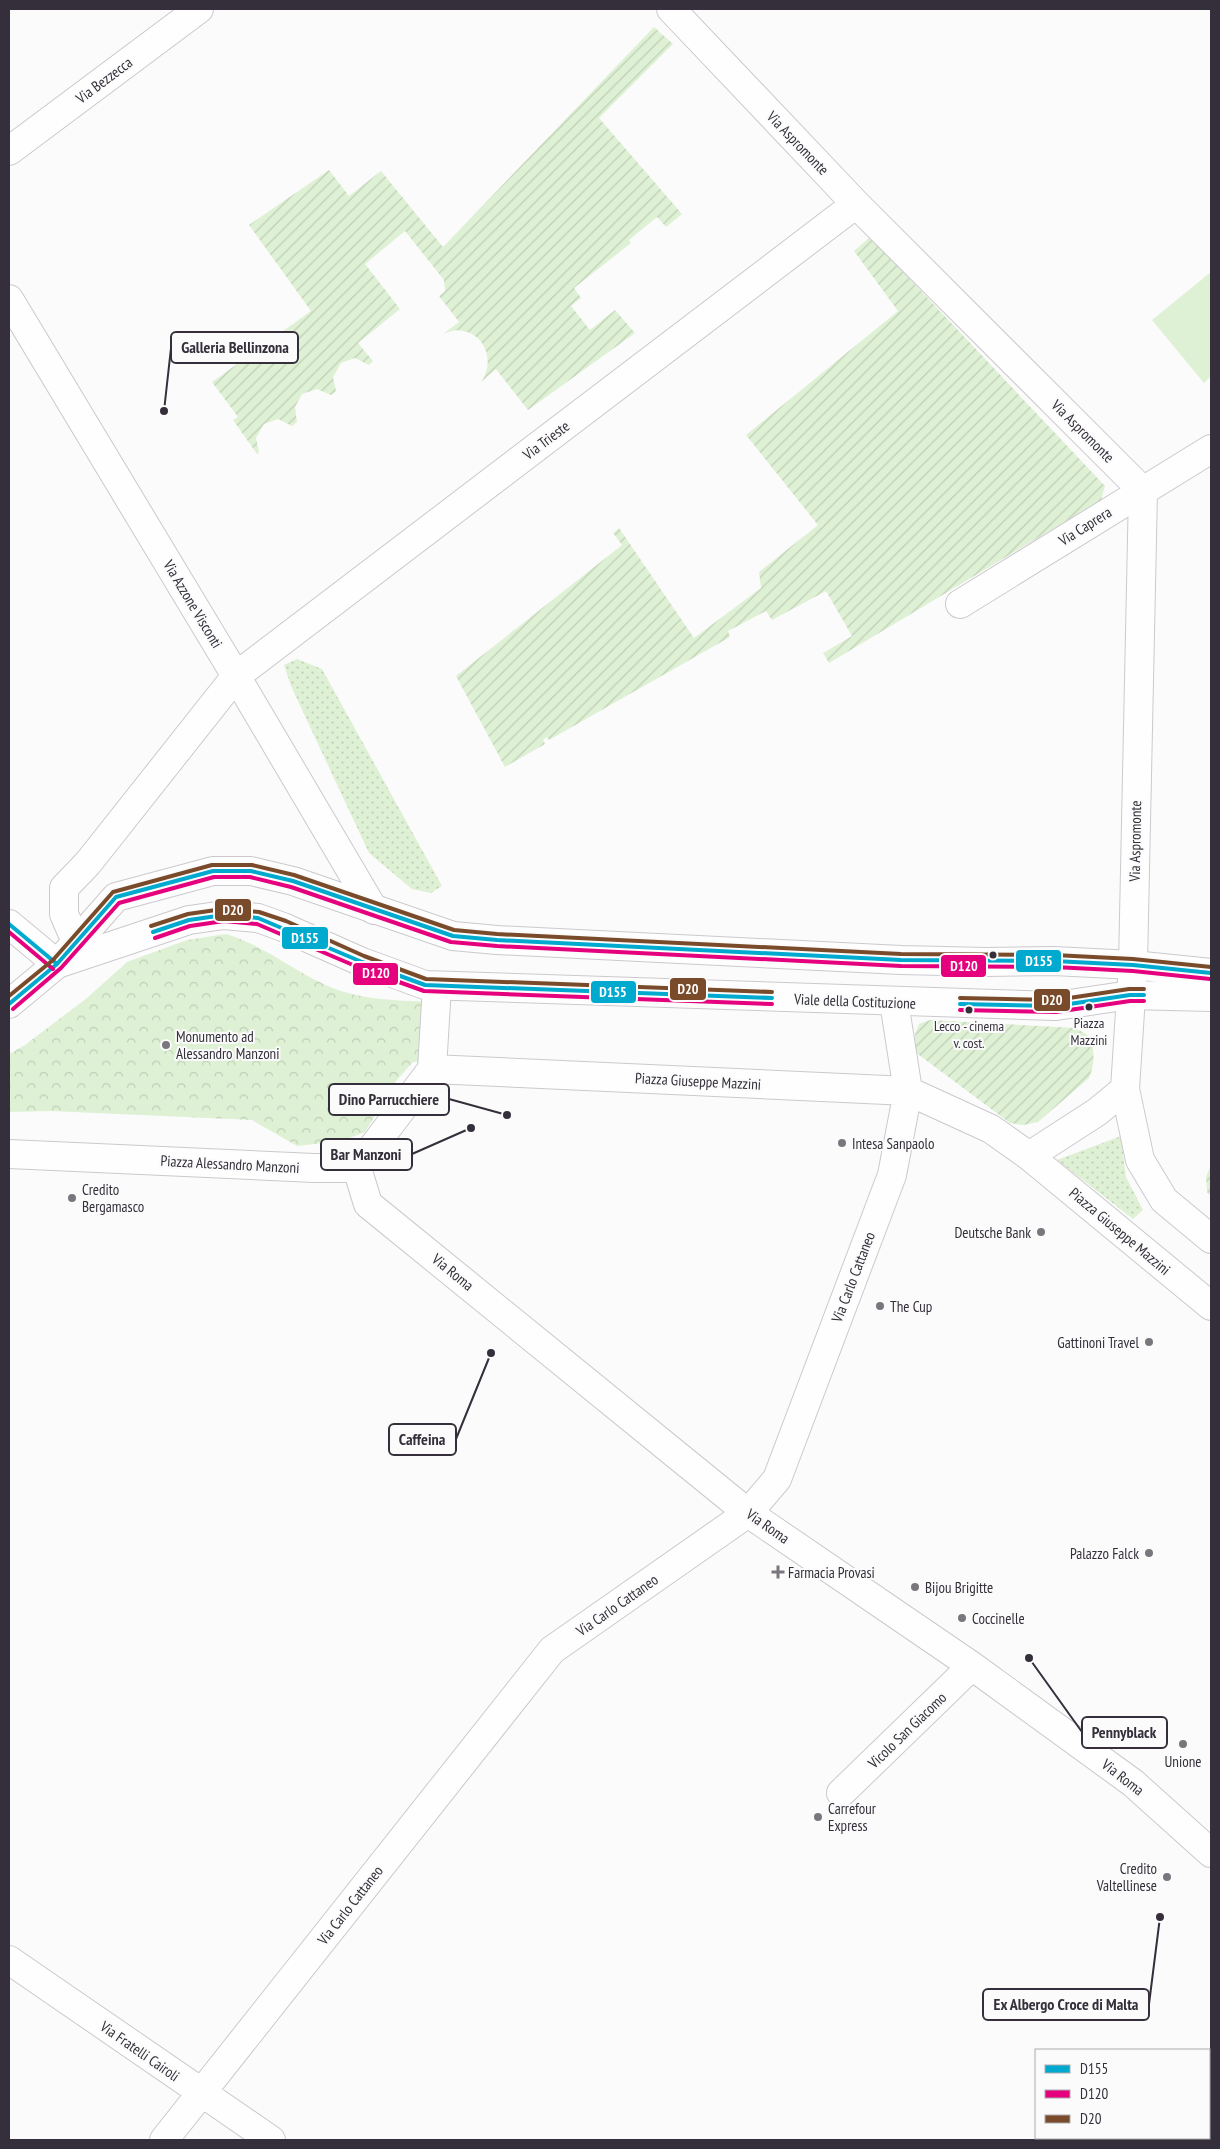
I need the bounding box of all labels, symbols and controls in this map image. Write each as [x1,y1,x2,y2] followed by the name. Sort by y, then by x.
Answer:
[71,53,136,108] street label: Via Bezzecca
[762,106,833,179] street label: Via Aspromonte
[171,332,298,363] callout: Galleria Bellinzona
[181,337,289,357] text: Galleria Bellinzona
[1047,395,1118,466] street label: Via Aspromonte
[518,416,573,464] street label: Via Trieste
[1054,502,1115,550] street label: Via Caprera
[159,556,227,651] street label: Via Azzone Visconti
[1125,800,1145,883] street label: Via Aspromonte
[214,898,252,922] line badge: D20
[223,901,244,919] text: D20
[281,926,329,950] line badge: D155
[291,929,319,947] text: D155
[1015,949,1062,973] line badge: D155
[988,950,998,960] unlabelled marker
[1025,952,1053,970] text: D155
[940,954,987,978] line badge: D120
[950,957,978,975] text: D120
[352,962,399,986] line badge: D120
[362,964,390,982] text: D120
[669,977,707,1001] line badge: D20
[590,980,637,1004] line badge: D155
[678,980,699,998] text: D20
[599,983,627,1001] text: D155
[1033,988,1071,1012] line badge: D20
[793,989,916,1013] street label: Viale della Costituzione
[1042,991,1063,1009] text: D20
[1084,1002,1094,1012] marker: Piazza Mazzini
[964,1005,974,1015] marker: Lecco - cinema v. cost.
[1071,1014,1107,1049] place label: Piazza Mazzini
[934,1017,1004,1052] place label: Lecco - cinema v. cost.
[176,1027,279,1063] place label: Monumento ad Alessandro Manzoni
[160,1039,172,1051] marker: Monumento ad Alessandro Manzoni
[634,1068,762,1094] street label: Piazza Giuseppe Mazzini
[329,1084,449,1115] callout: Dino Parrucchiere
[339,1089,439,1109] text: Dino Parrucchiere
[852,1134,935,1153] place label: Intesa Sanpaolo
[836,1137,848,1149] marker: Intesa Sanpaolo
[321,1139,412,1170] callout: Bar Manzoni
[331,1144,402,1164] text: Bar Manzoni
[160,1151,300,1177] street label: Piazza Alessandro Manzoni
[82,1180,144,1216] place label: Credito Bergamasco
[1066,1183,1174,1279] street label: Piazza Giuseppe Mazzini
[66,1192,78,1204] marker: Credito Bergamasco
[954,1223,1031,1242] place label: Deutsche Bank
[1035,1226,1047,1238] marker: Deutsche Bank
[827,1229,879,1326] street label: Via Carlo Cattaneo
[427,1249,478,1295] street label: Via Roma
[890,1297,932,1316] place label: The Cup
[874,1300,886,1312] marker: The Cup
[1057,1333,1139,1352] place label: Gattinoni Travel
[1143,1336,1155,1348] marker: Gattinoni Travel
[389,1424,456,1455] callout: Caffeina
[399,1429,446,1449] text: Caffeina
[742,1504,793,1548] street label: Via Roma
[1070,1544,1139,1563] place label: Palazzo Falck
[1143,1547,1155,1559] marker: Palazzo Falck
[788,1563,875,1582] place label: Farmacia Provasi
[772,1566,784,1578] marker: Farmacia Provasi
[572,1570,662,1641] street label: Via Carlo Cattaneo
[925,1578,993,1597] place label: Bijou Brigitte
[909,1581,921,1593] marker: Bijou Brigitte
[972,1609,1025,1628] place label: Coccinelle
[956,1612,968,1624] marker: Coccinelle
[863,1688,950,1773] street label: Vicolo San Giacomo
[1082,1717,1167,1748] callout: Pennyblack
[1092,1722,1157,1742] text: Pennyblack
[1177,1738,1189,1750] marker: Unione
[1165,1752,1201,1771] place label: Unione
[1097,1754,1148,1799] street label: Via Roma
[828,1799,877,1835] place label: Carrefour Express
[812,1811,824,1823] marker: Carrefour Express
[1096,1859,1157,1895] place label: Credito Valtellinese
[313,1862,387,1949] street label: Via Carlo Cattaneo
[1161,1871,1173,1883] marker: Credito Valtellinese
[983,1989,1149,2020] callout: Ex Albergo Croce di Malta
[994,1994,1139,2014] text: Ex Albergo Croce di Malta
[96,2016,183,2085] street label: Via Fratelli Cairoli
[1035,2049,1210,2139] legend
[1080,2059,1108,2078] text: D155
[1080,2084,1108,2103] text: D120
[1080,2109,1102,2128] text: D20

